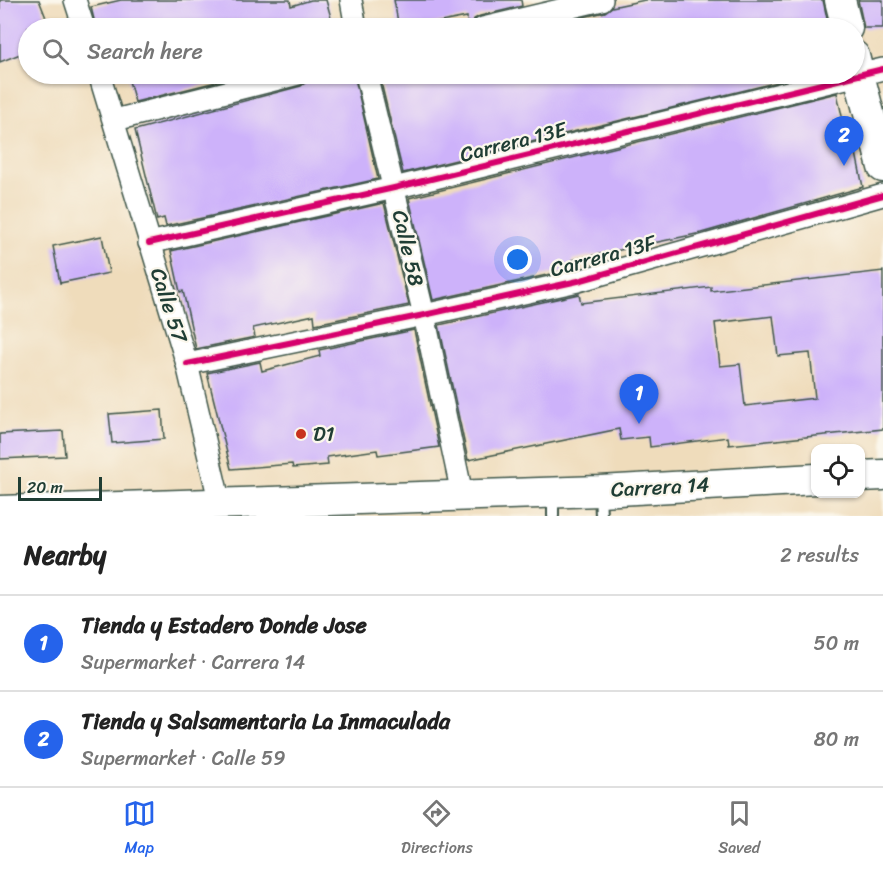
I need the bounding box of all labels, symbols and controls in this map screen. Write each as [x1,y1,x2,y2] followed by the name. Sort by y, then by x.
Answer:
[18,18,865,84] search box
[87,32,203,71] text: Search here
[39,35,72,68] icon: search
[456,110,572,174] street label: Carrera 13E
[824,116,864,166] pin: 2
[381,206,435,290] street label: Calle 58
[546,223,662,288] street label: Carrera 13F
[503,245,532,274] your location
[139,263,200,349] street label: Calle 57
[620,374,658,424] pin: 1
[313,415,335,453] place label: D1
[294,427,308,441] marker: D1
[811,444,865,498] map controls
[811,444,865,498] button: locate
[610,465,710,509] street label: Carrera 14
[27,473,63,502] text: 20 m
[18,474,102,502] scale bar
[24,532,106,578] text: Nearby
[780,538,859,573] text: 2 results
[81,606,367,645] text: Tienda y Estadero Donde Jose
[39,626,48,661] text: 1
[814,626,859,661] text: 50 m
[81,645,305,680] text: Supermarket · Carrera 14
[81,702,450,741] text: Tienda y Salsamentaria La Inmaculada
[38,722,49,757] text: 2
[814,722,859,757] text: 80 m
[81,741,286,776] text: Supermarket · Calle 59
[123,797,156,862] tab: Map
[401,797,473,862] tab: Directions
[718,797,760,862] tab: Saved

